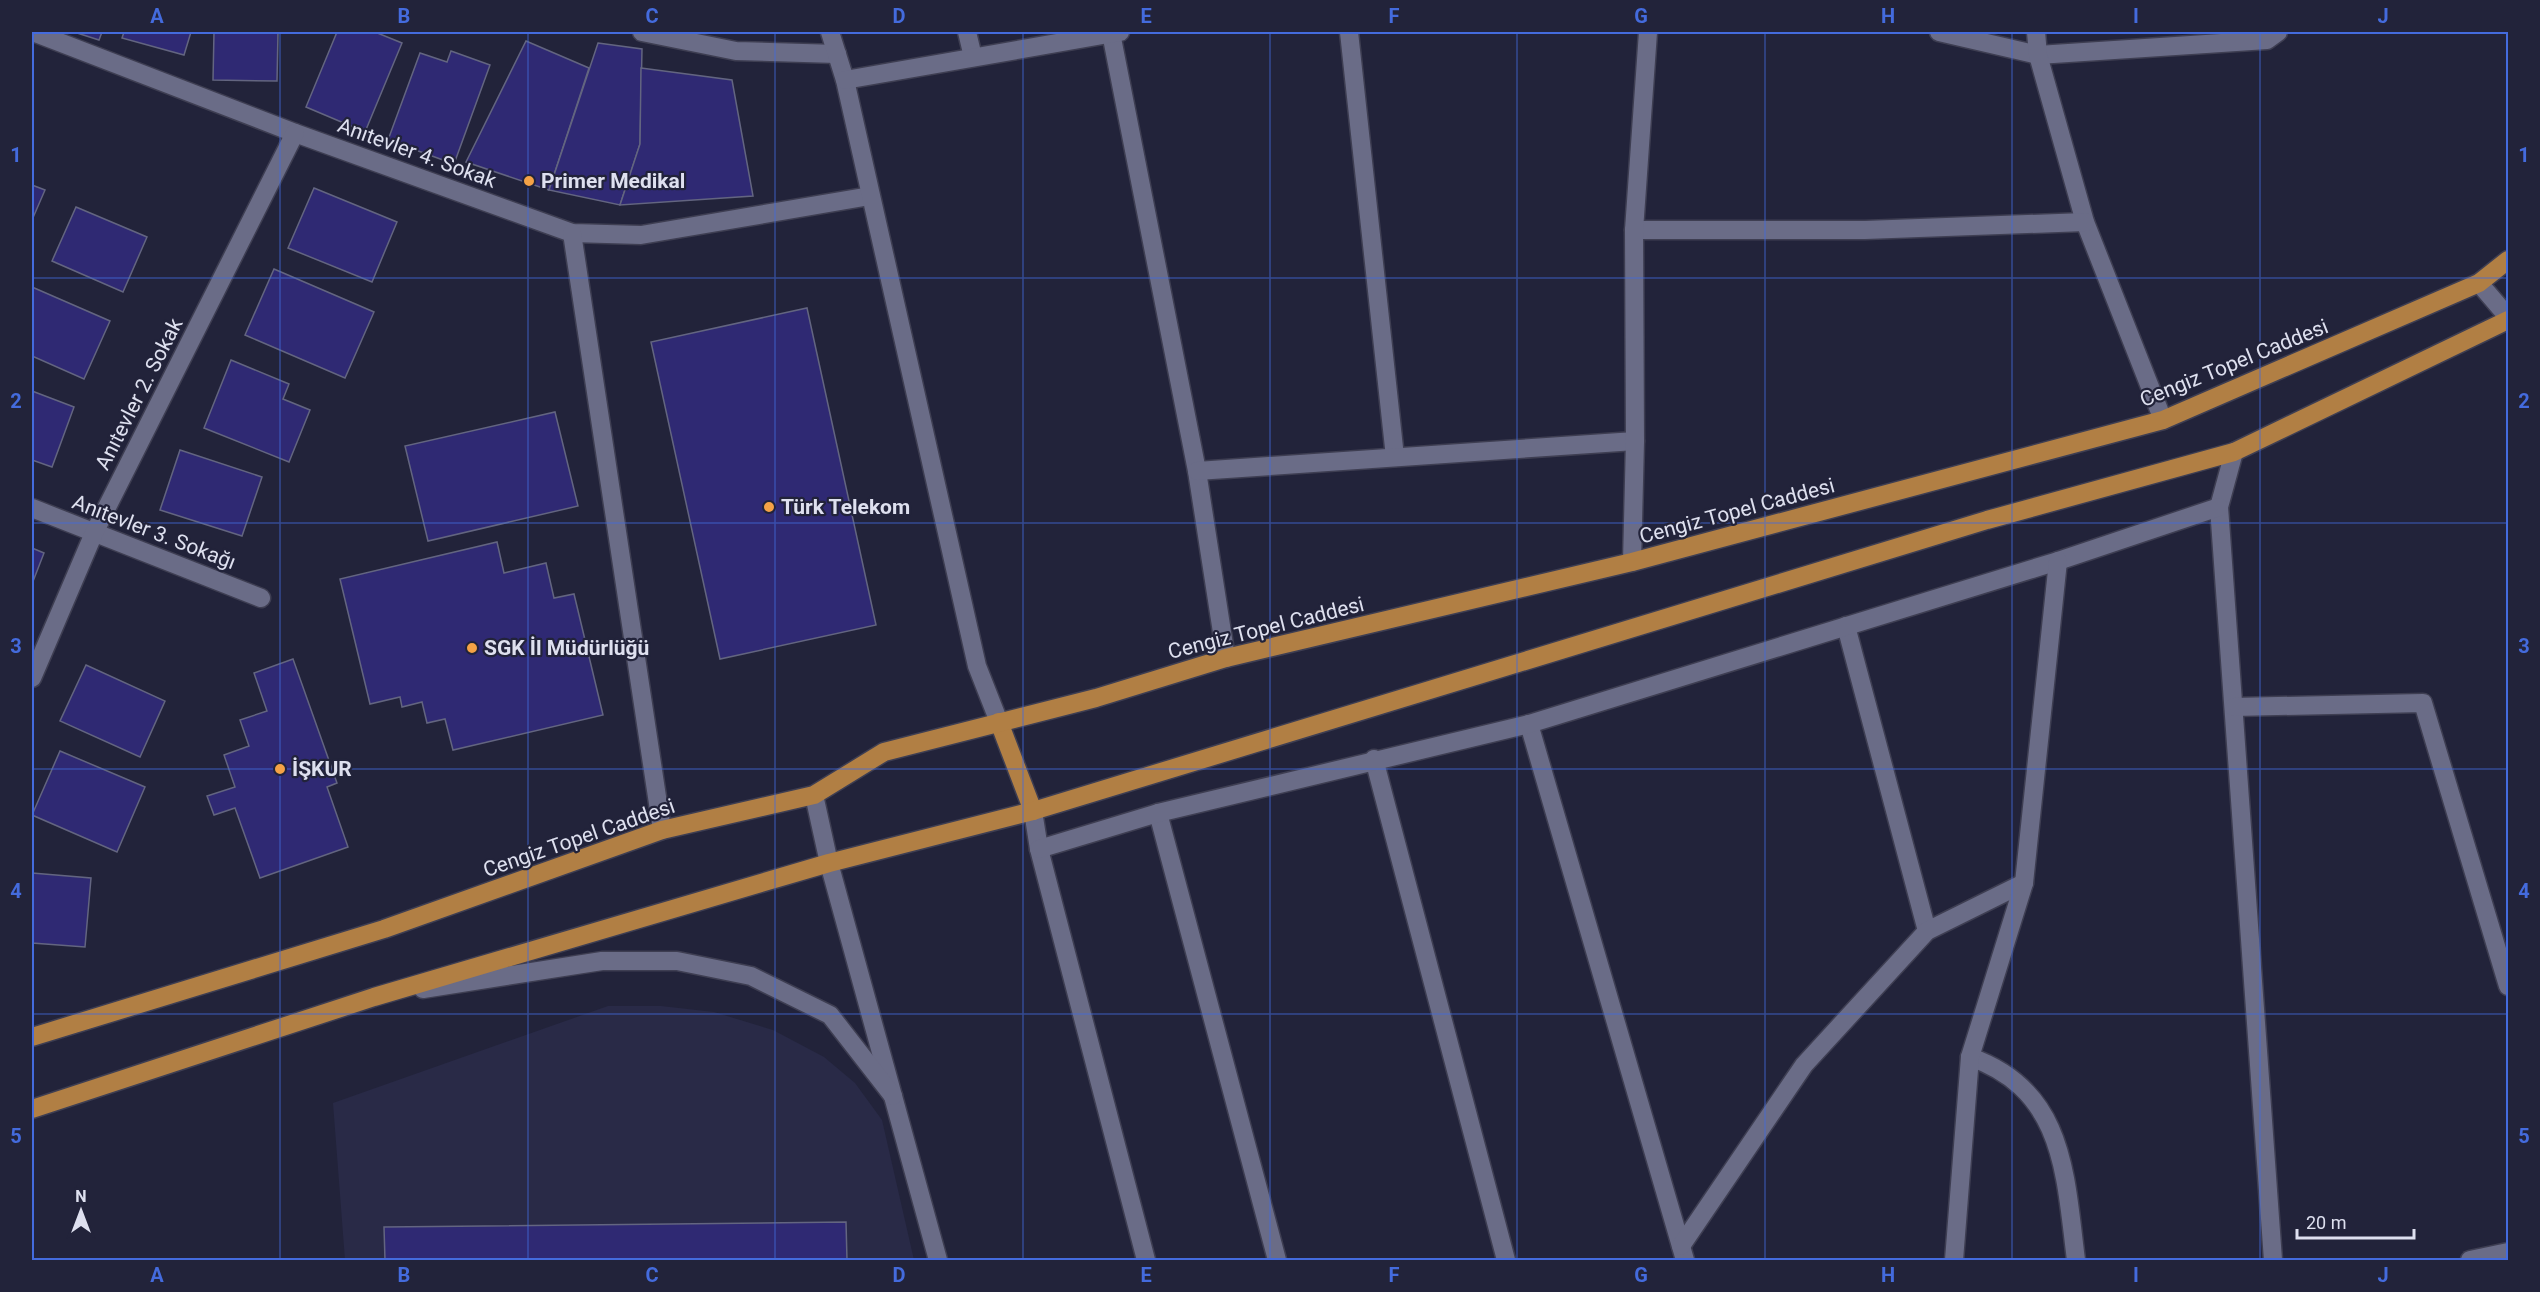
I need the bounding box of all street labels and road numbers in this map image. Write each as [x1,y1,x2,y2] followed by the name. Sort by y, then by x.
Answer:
[335,113,500,193] street label: Anıtevler 4. Sokak
[90,314,188,474] street label: Anıtevler 2. Sokak
[2136,314,2332,412] street label: Cengiz Topel Caddesi
[1637,473,1837,549] street label: Cengiz Topel Caddesi
[69,490,239,574] street label: Anıtevler 3. Sokağı
[1166,592,1366,664] street label: Cengiz Topel Caddesi
[480,794,678,882] street label: Cengiz Topel Caddesi

